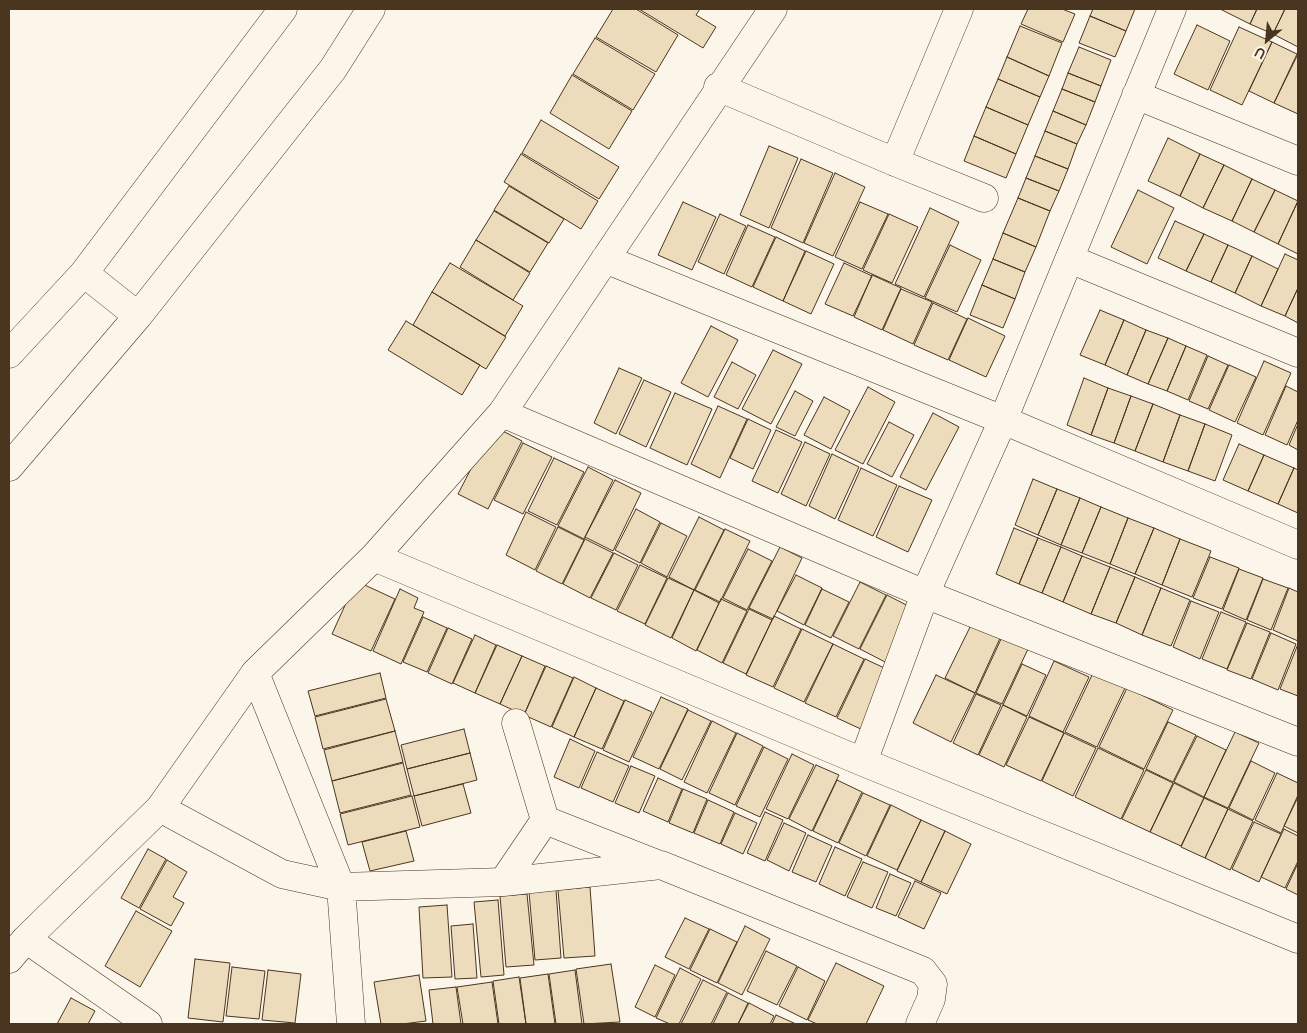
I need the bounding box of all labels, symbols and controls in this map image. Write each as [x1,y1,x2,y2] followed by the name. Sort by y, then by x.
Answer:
[1242,15,1292,65] north arrow
[1251,43,1269,64] text: U

